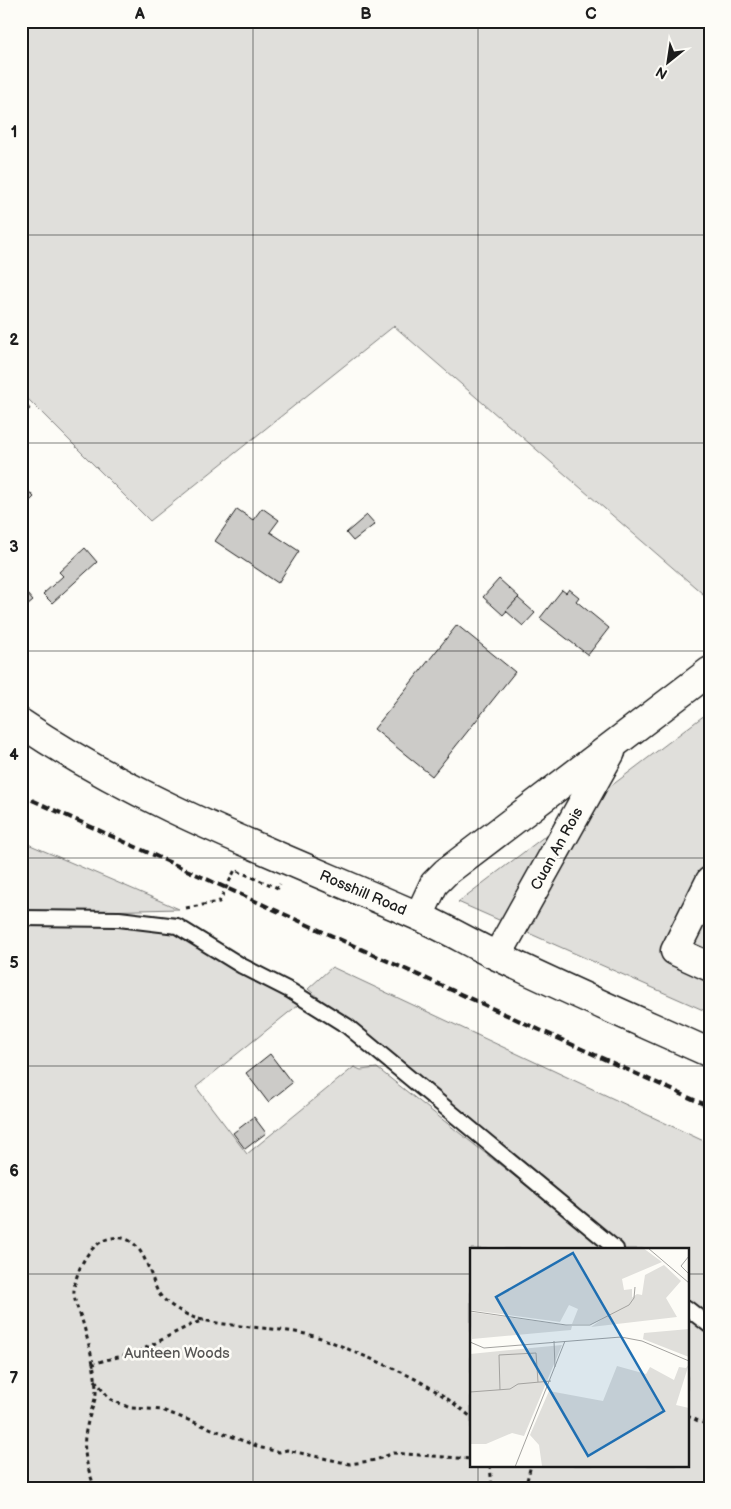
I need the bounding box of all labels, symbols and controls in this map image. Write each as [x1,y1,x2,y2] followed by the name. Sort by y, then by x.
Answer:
[134,5,145,24] text: A
[360,5,372,24] text: B
[585,5,597,24] text: C
[644,38,694,88] north arrow
[653,63,671,83] text: N
[11,123,17,142] text: 1
[9,331,19,350] text: 2
[9,538,19,557] text: 3
[9,746,19,765] text: 4
[526,804,588,894] street label: Cuan An Rois
[317,866,409,920] street label: Rosshill Road
[9,954,19,973] text: 5
[9,1162,19,1181] text: 6
[470,1248,688,1466] inset map
[124,1344,230,1363] park label: Aunteen Woods
[10,1369,19,1388] text: 7

